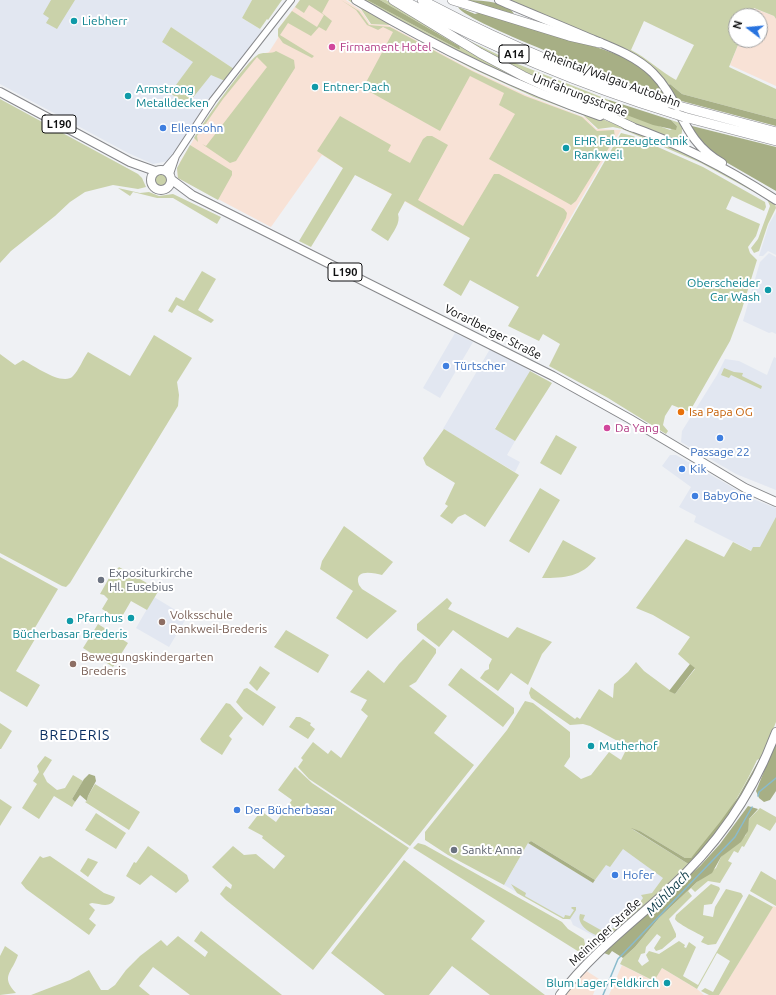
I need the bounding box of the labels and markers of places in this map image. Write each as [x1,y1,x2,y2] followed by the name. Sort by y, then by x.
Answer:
[82,14,127,28] place label: Liebherr
[69,16,79,26] marker: Liebherr
[340,40,431,54] place label: Firmament Hotel
[327,42,337,52] marker: Firmament Hotel
[323,80,390,94] place label: Entner-Dach
[136,82,209,110] place label: Armstrong Metalldecken
[310,82,320,92] marker: Entner-Dach
[123,91,133,101] marker: Armstrong Metalldecken
[171,121,223,135] place label: Ellensohn
[158,123,168,133] marker: Ellensohn
[574,134,688,162] place label: EHR Fahrzeugtechnik Rankweil
[561,143,571,153] marker: EHR Fahrzeugtechnik Rankweil
[687,276,760,304] place label: Oberscheider Car Wash
[763,285,773,295] marker: Oberscheider Car Wash
[454,359,505,373] place label: Türtscher
[441,361,451,371] marker: Türtscher
[689,405,753,419] place label: Isa Papa OG
[676,407,686,417] marker: Isa Papa OG
[615,421,659,435] place label: Da Yang
[602,423,612,433] marker: Da Yang
[715,433,725,443] marker: Passage 22
[690,445,750,459] place label: Passage 22
[690,462,707,476] place label: Kik
[677,464,687,474] marker: Kik
[703,489,752,503] place label: BabyOne
[690,491,700,501] marker: BabyOne
[109,566,193,594] place label: Expositurkirche Hl. Eusebius
[96,575,106,585] marker: Expositurkirche Hl. Eusebius
[170,608,267,636] place label: Volksschule Rankweil-Brederis
[77,611,123,625] place label: Pfarrhus
[126,613,136,623] marker: Pfarrhus
[65,616,75,626] marker: Bücherbasar Brederis
[157,617,167,627] marker: Volksschule Rankweil-Brederis
[12,627,128,641] place label: Bücherbasar Brederis
[81,650,214,678] place label: Bewegungskindergarten Brederis
[68,659,78,669] marker: Bewegungskindergarten Brederis
[599,739,657,753] place label: Mutherhof
[586,741,596,751] marker: Mutherhof
[245,803,335,817] place label: Der Bücherbasar
[232,805,242,815] marker: Der Bücherbasar
[462,843,523,857] place label: Sankt Anna
[449,845,459,855] marker: Sankt Anna
[623,868,654,882] place label: Hofer
[610,870,620,880] marker: Hofer
[546,976,659,990] place label: Blum Lager Feldkirch
[662,978,672,988] marker: Blum Lager Feldkirch

